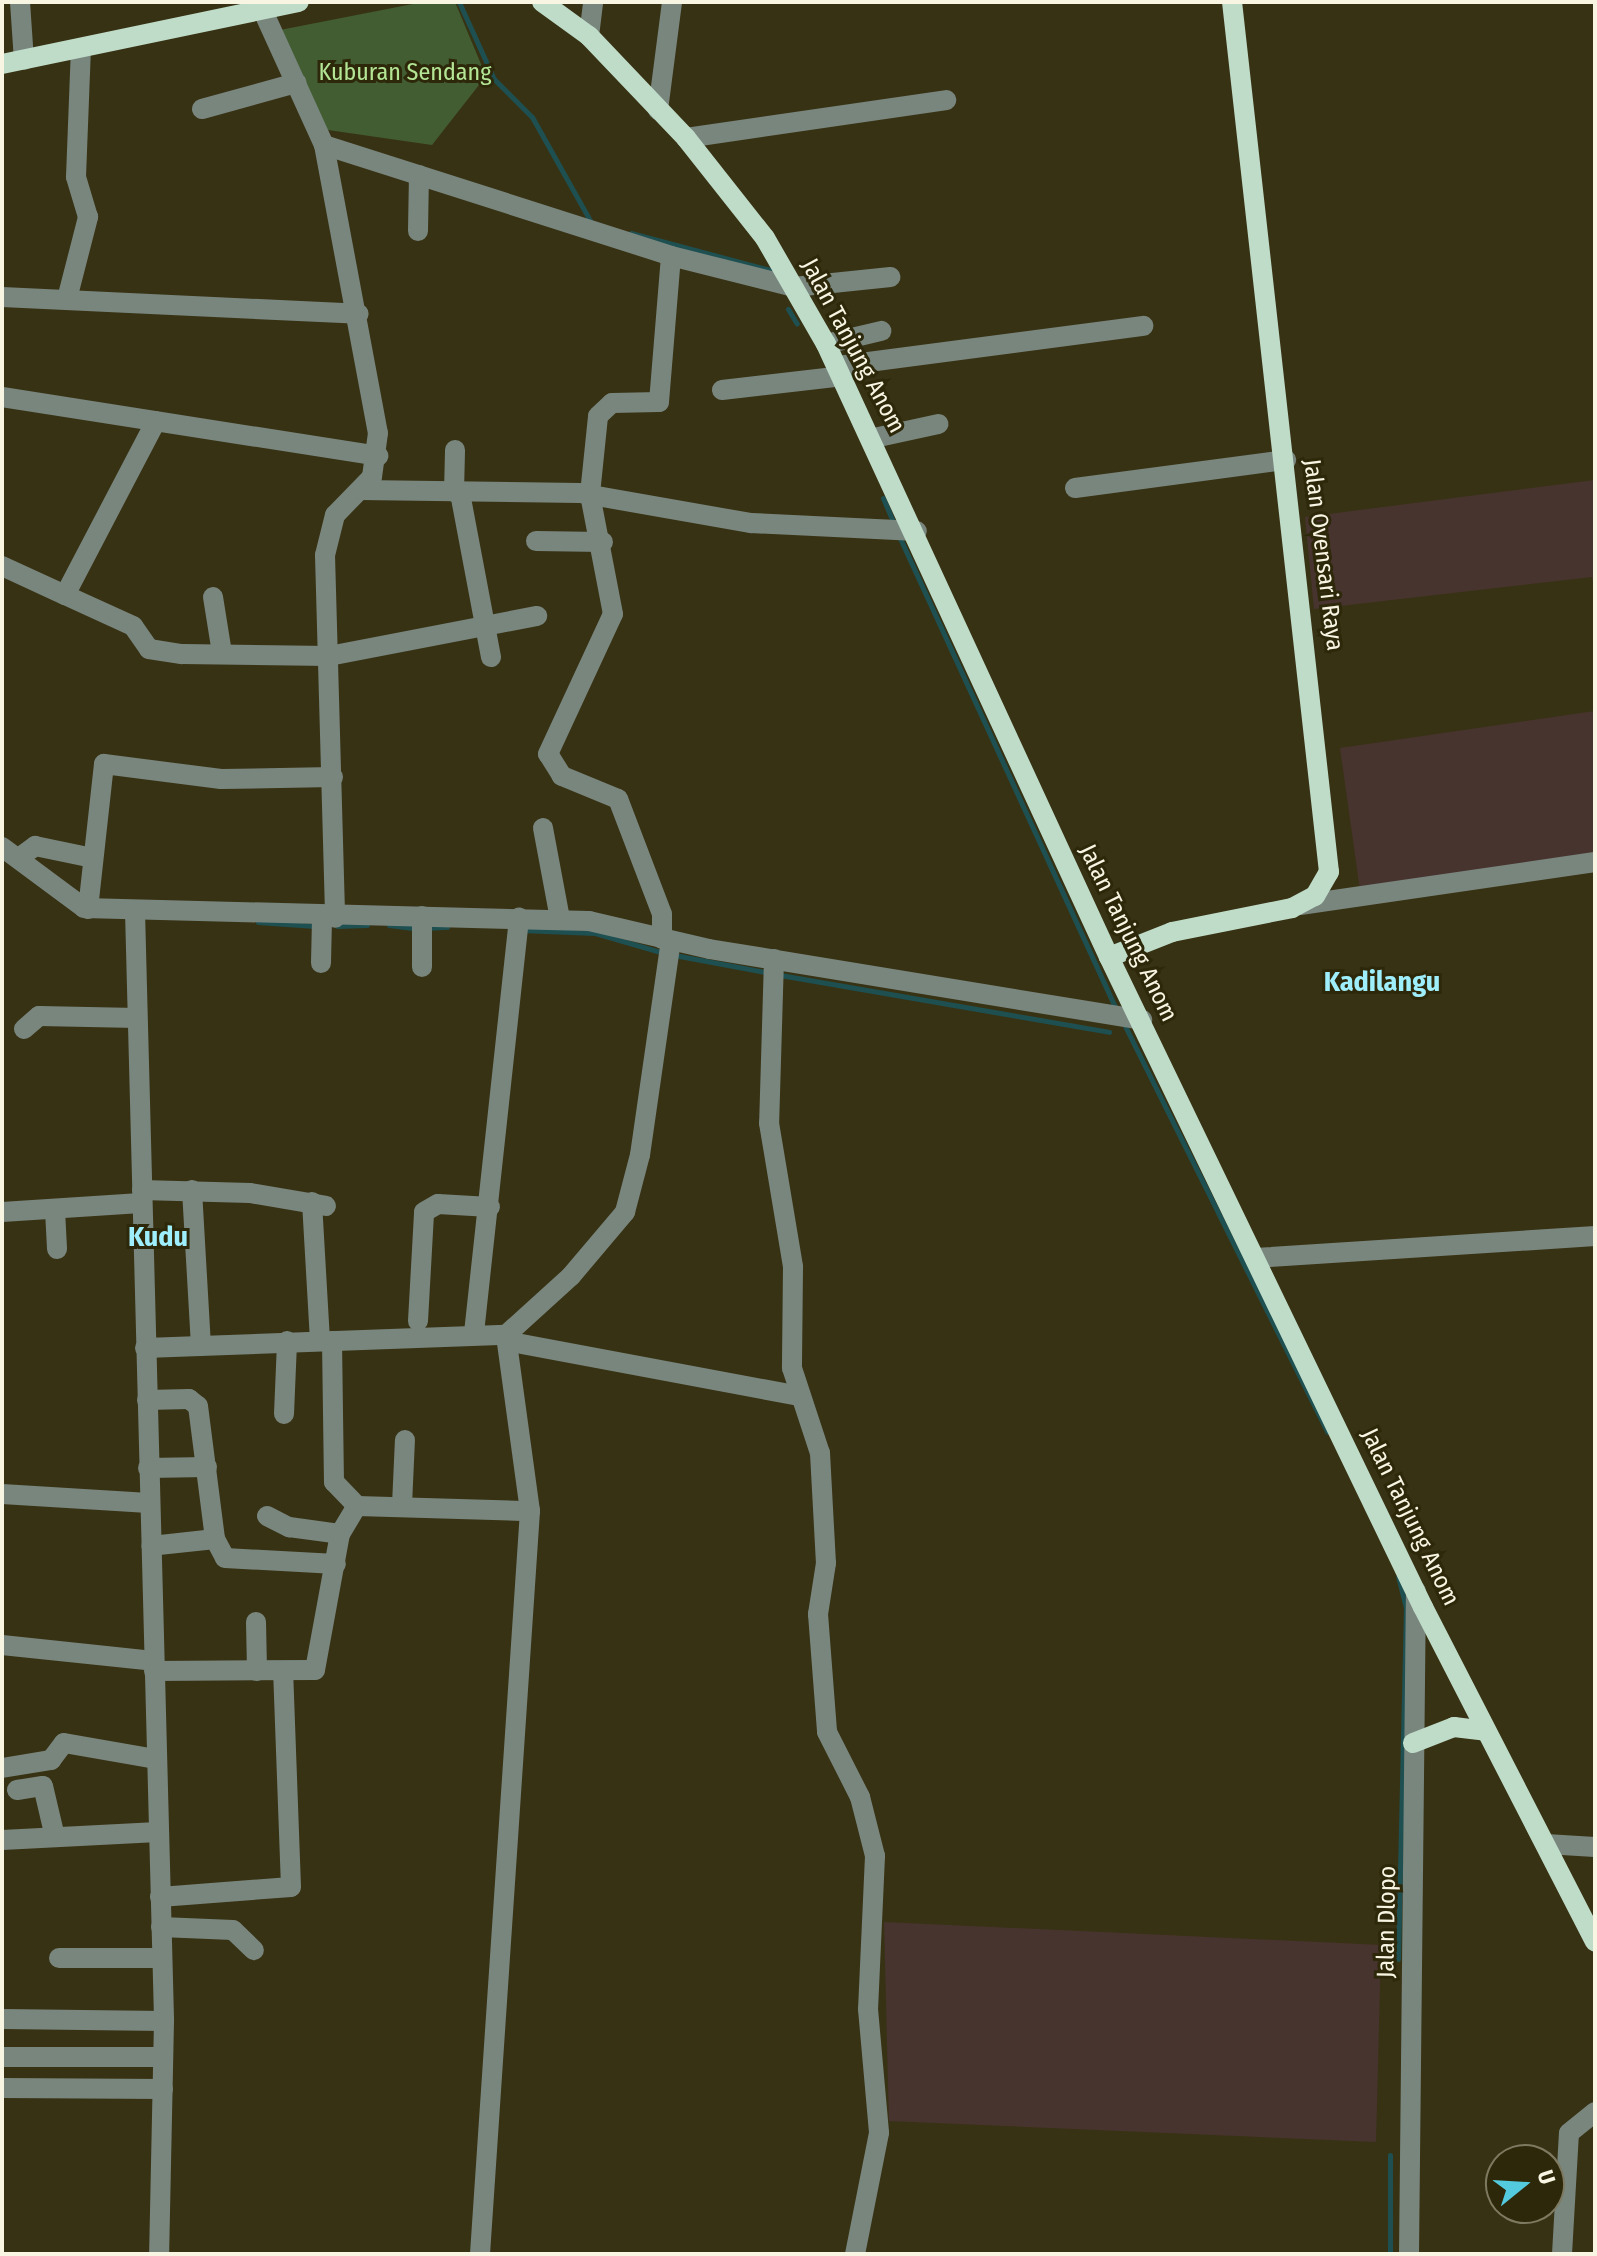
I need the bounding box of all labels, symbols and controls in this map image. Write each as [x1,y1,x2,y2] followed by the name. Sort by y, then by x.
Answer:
[319,59,491,87] park label: Kuburan Sendang
[795,254,911,438] street label: Jalan Tanjung Anom
[1297,458,1349,652] street label: Jalan Ovensari Raya
[1073,840,1183,1026] street label: Jalan Tanjung Anom
[1324,965,1440,999] district label: Kadilangu
[128,1220,188,1254] district label: Kudu
[1355,1424,1465,1610] street label: Jalan Tanjung Anom
[1372,1866,1402,1978] street label: Jalan Dlopo
[1485,2144,1565,2224] north arrow
[1532,2167,1561,2187] text: U

